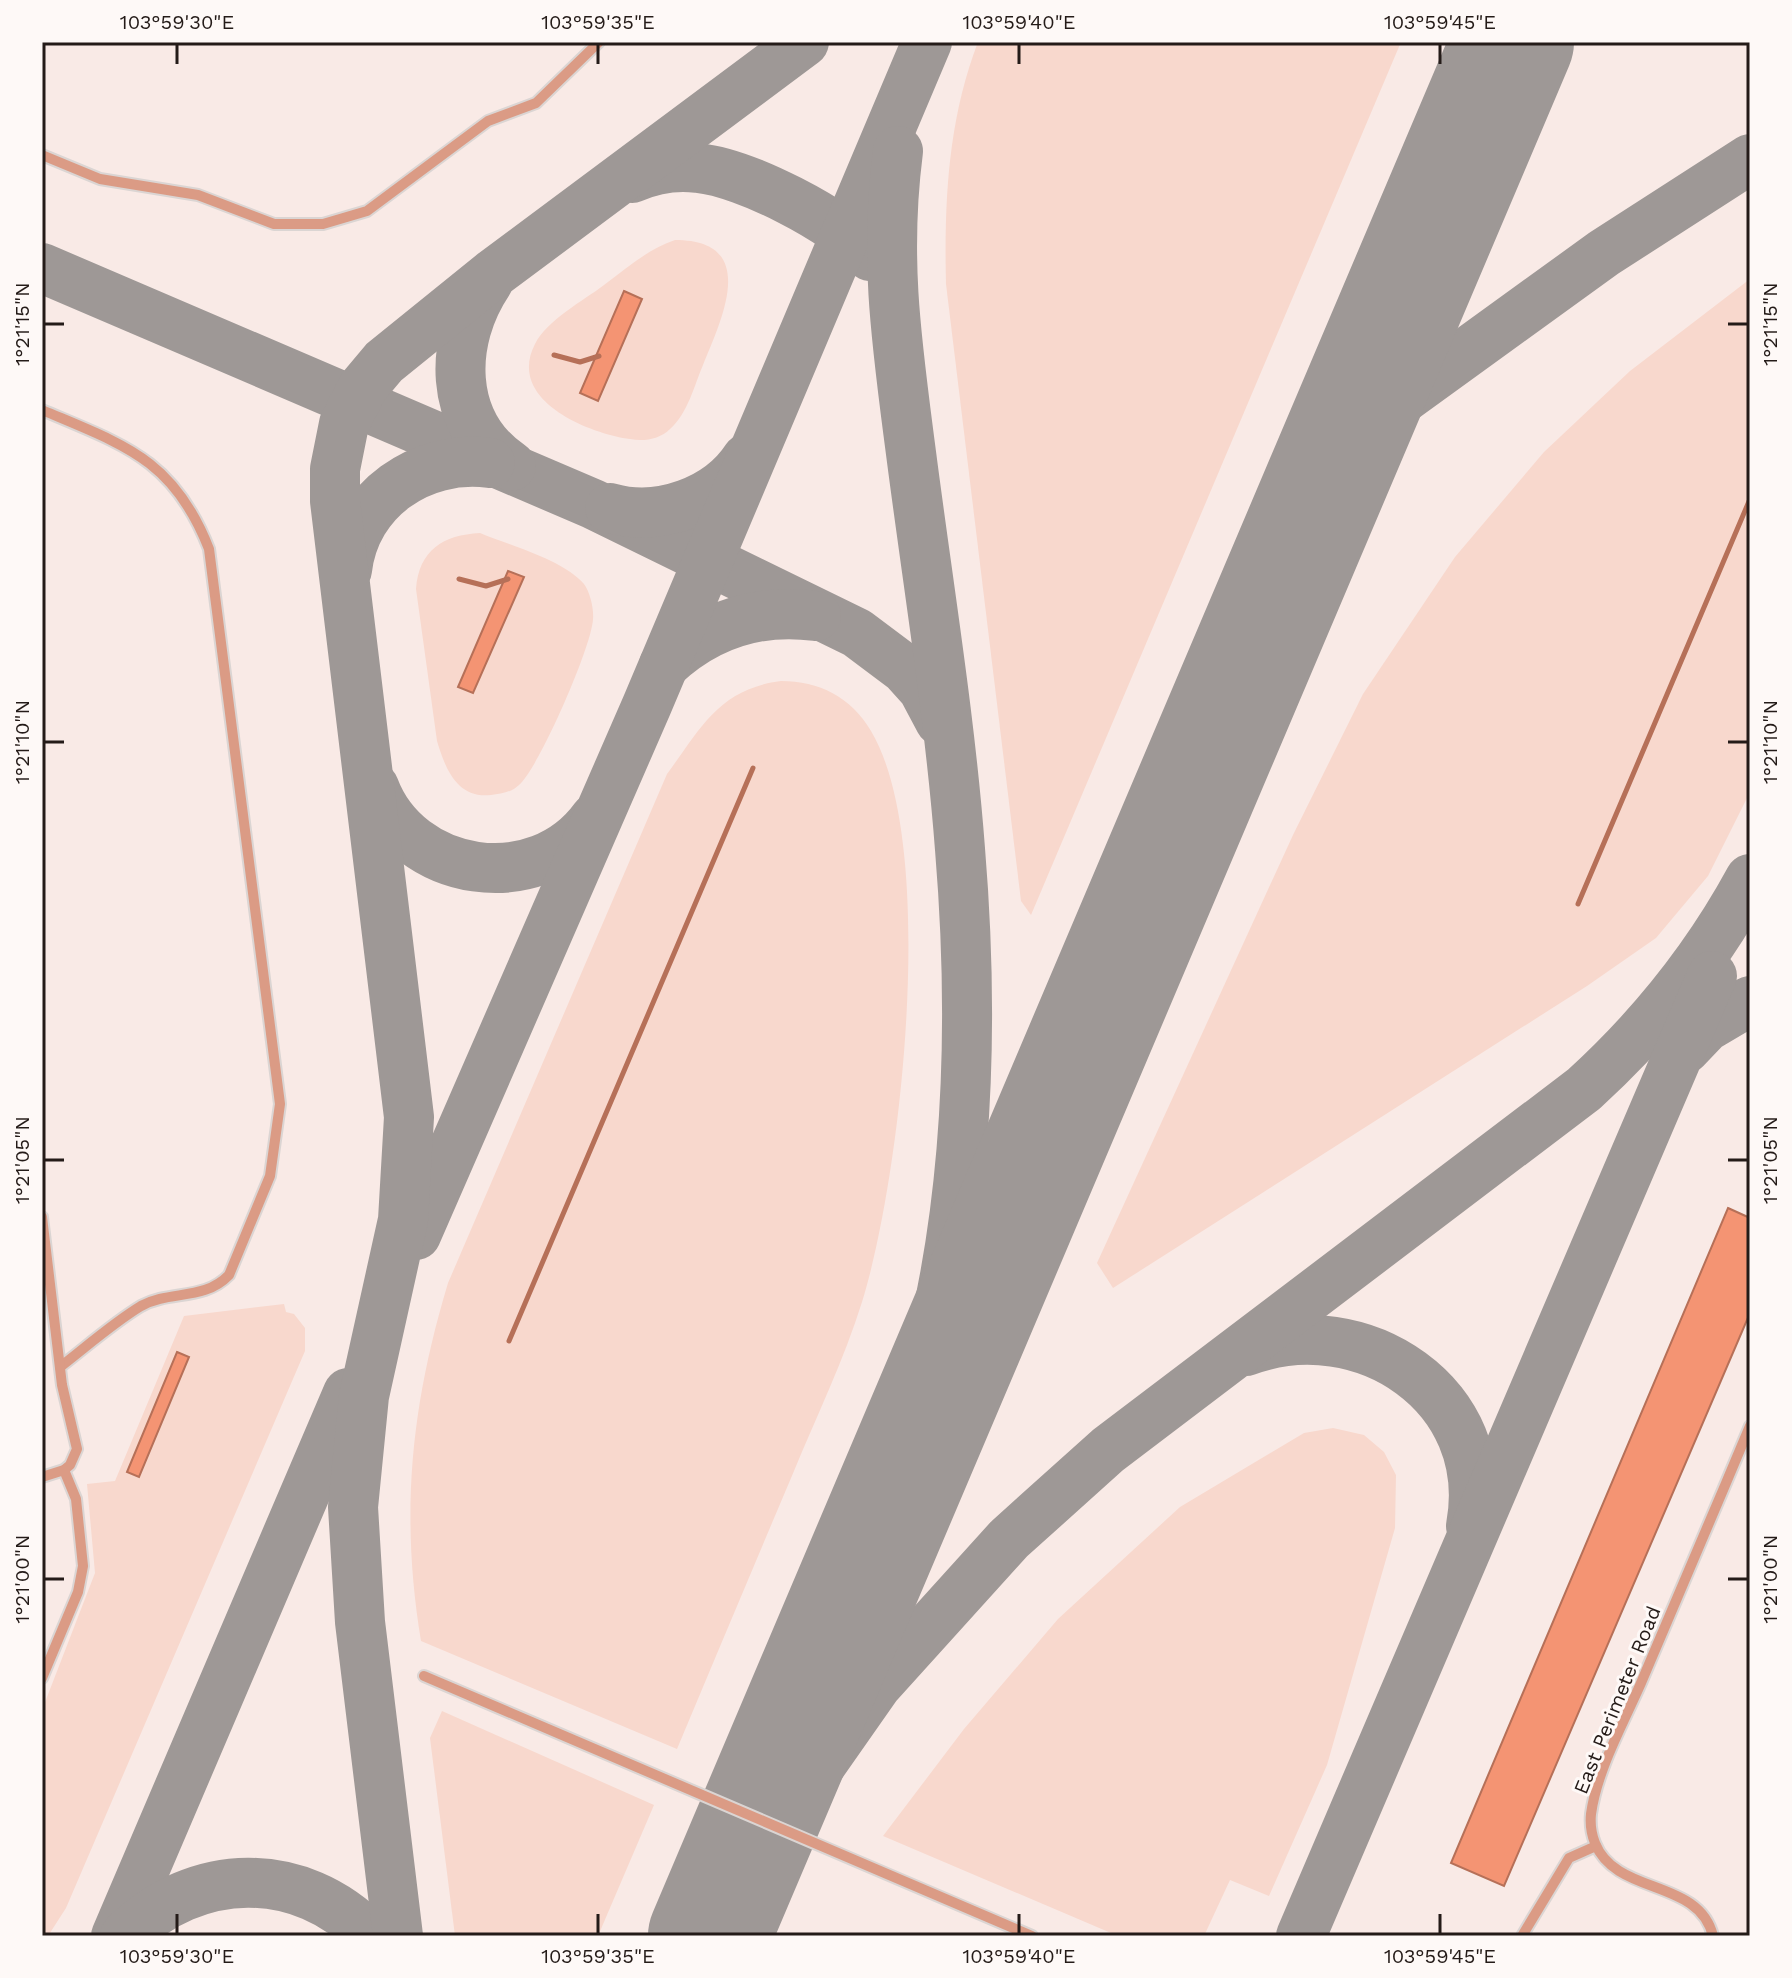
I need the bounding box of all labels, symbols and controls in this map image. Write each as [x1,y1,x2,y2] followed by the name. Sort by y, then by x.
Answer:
[120,10,234,34] text: 103°59'30"E
[541,10,655,34] text: 103°59'35"E
[962,10,1076,34] text: 103°59'40"E
[1384,10,1496,34] text: 103°59'45"E
[10,282,34,366] text: 1°21'15"N
[1758,282,1782,366] text: 1°21'15"N
[10,700,34,784] text: 1°21'10"N
[1758,700,1782,784] text: 1°21'10"N
[10,1116,34,1204] text: 1°21'05"N
[1758,1116,1782,1204] text: 1°21'05"N
[10,1535,34,1623] text: 1°21'00"N
[1758,1535,1782,1623] text: 1°21'00"N
[1568,1603,1666,1797] street label: East Perimeter Road
[120,1944,234,1968] text: 103°59'30"E
[541,1944,655,1968] text: 103°59'35"E
[962,1944,1076,1968] text: 103°59'40"E
[1384,1944,1496,1968] text: 103°59'45"E

